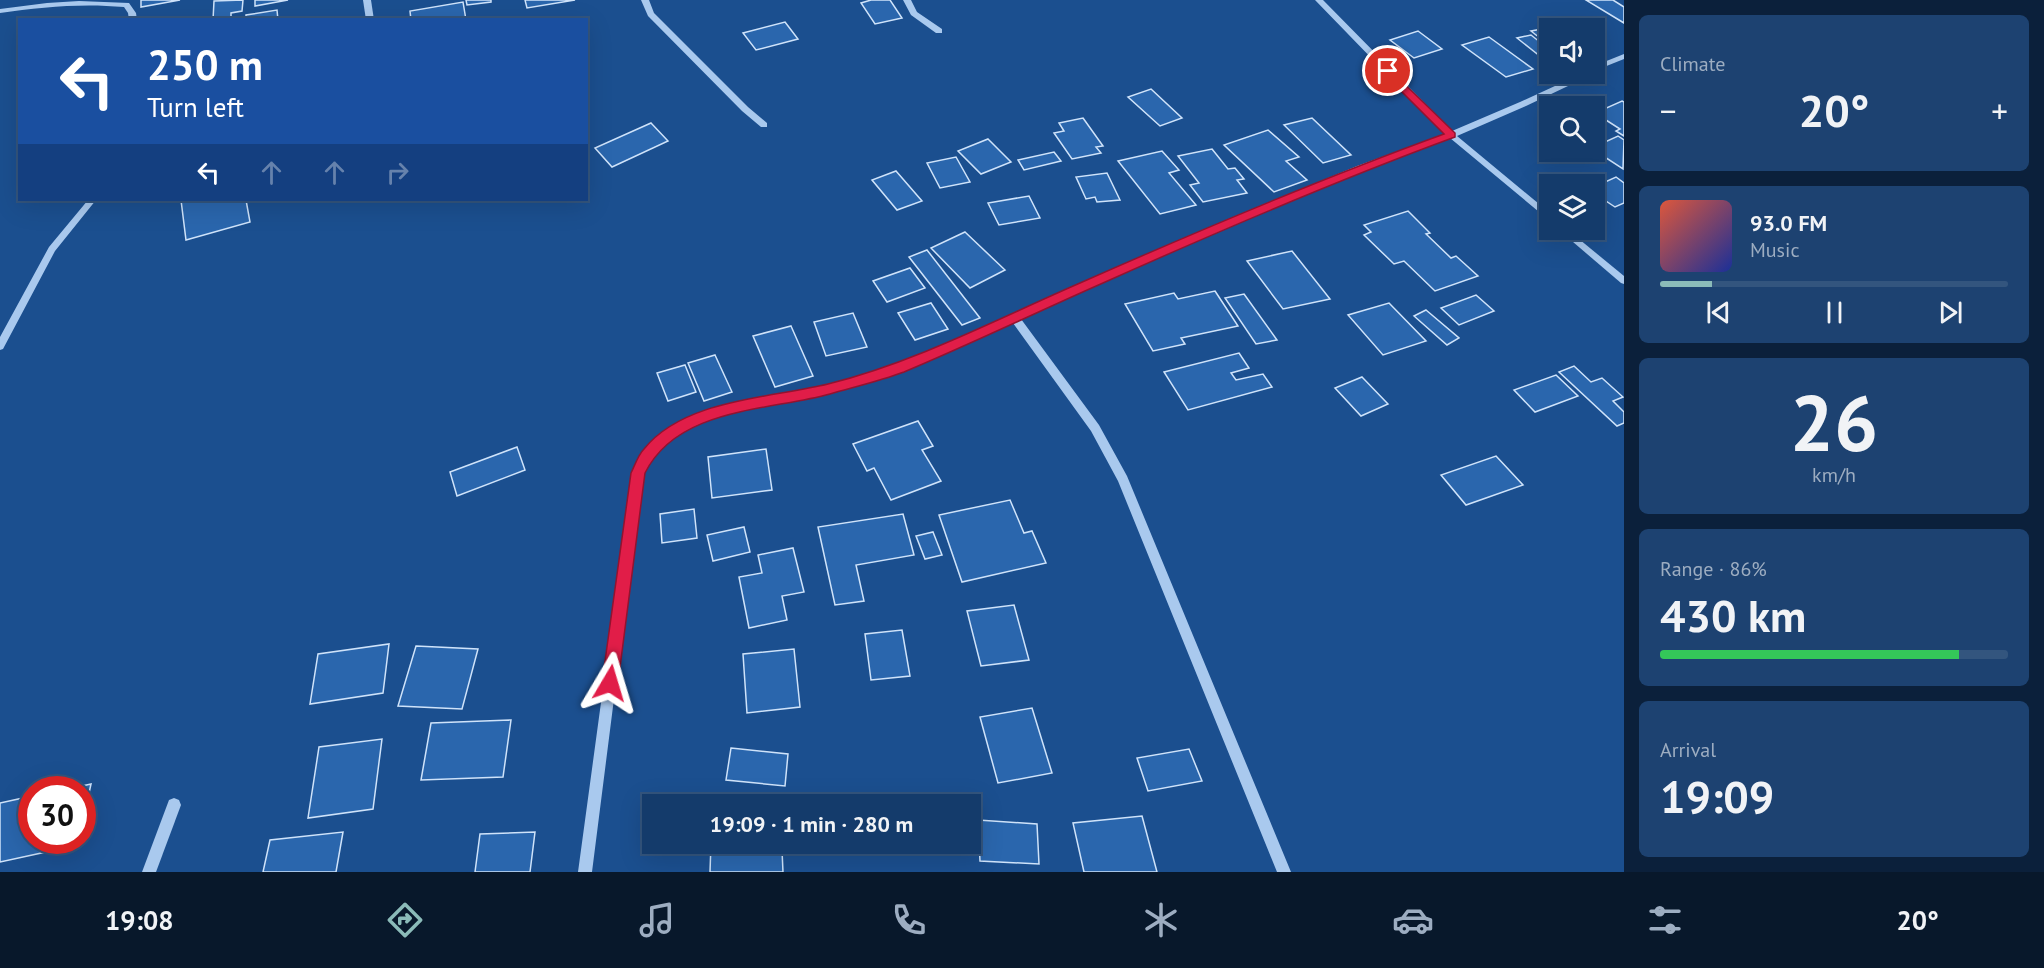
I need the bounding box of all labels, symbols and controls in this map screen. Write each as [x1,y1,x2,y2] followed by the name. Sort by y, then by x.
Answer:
[1539,18,1605,240] map controls
[1539,18,1605,84] button: sound
[147,37,263,92] text: 250 m
[48,42,126,120] icon: left
[1362,45,1413,96] pin
[1660,51,1726,77] text: Climate
[1371,54,1404,87] icon: arrive
[1799,81,1869,139] text: 20°
[1660,89,1677,132] text: −
[1991,89,2008,132] text: +
[147,90,244,124] text: Turn left
[1539,96,1605,162] button: search
[192,156,225,189] icon: left
[255,156,288,189] icon: ahead
[318,156,351,189] icon: ahead
[381,156,414,189] icon: right
[1539,174,1605,240] button: layers
[1750,209,1827,237] text: 93.0 FM
[1750,237,1799,263] text: Music
[1702,296,1735,329] icon: previous
[1818,296,1851,329] icon: pause
[1934,296,1967,329] icon: next
[1790,372,1878,473] text: 26
[1812,462,1856,488] text: km/h
[1660,556,1767,582] text: Range · 86%
[1660,586,1806,644] text: 430 km
[578,651,642,715] position arrow
[1660,737,1716,763] text: Arrival
[1660,767,1774,825] text: 19:09
[18,776,96,854] speed limit sign: 30
[710,810,913,838] text: 19:09 · 1 min · 280 m
[384,899,426,941] icon: directions
[636,899,678,941] icon: music
[888,899,930,941] icon: phone
[1140,899,1182,941] icon: climate
[1392,899,1434,941] icon: car
[1644,899,1686,941] icon: filters
[105,903,174,937] text: 19:08
[1896,903,1939,937] text: 20°

